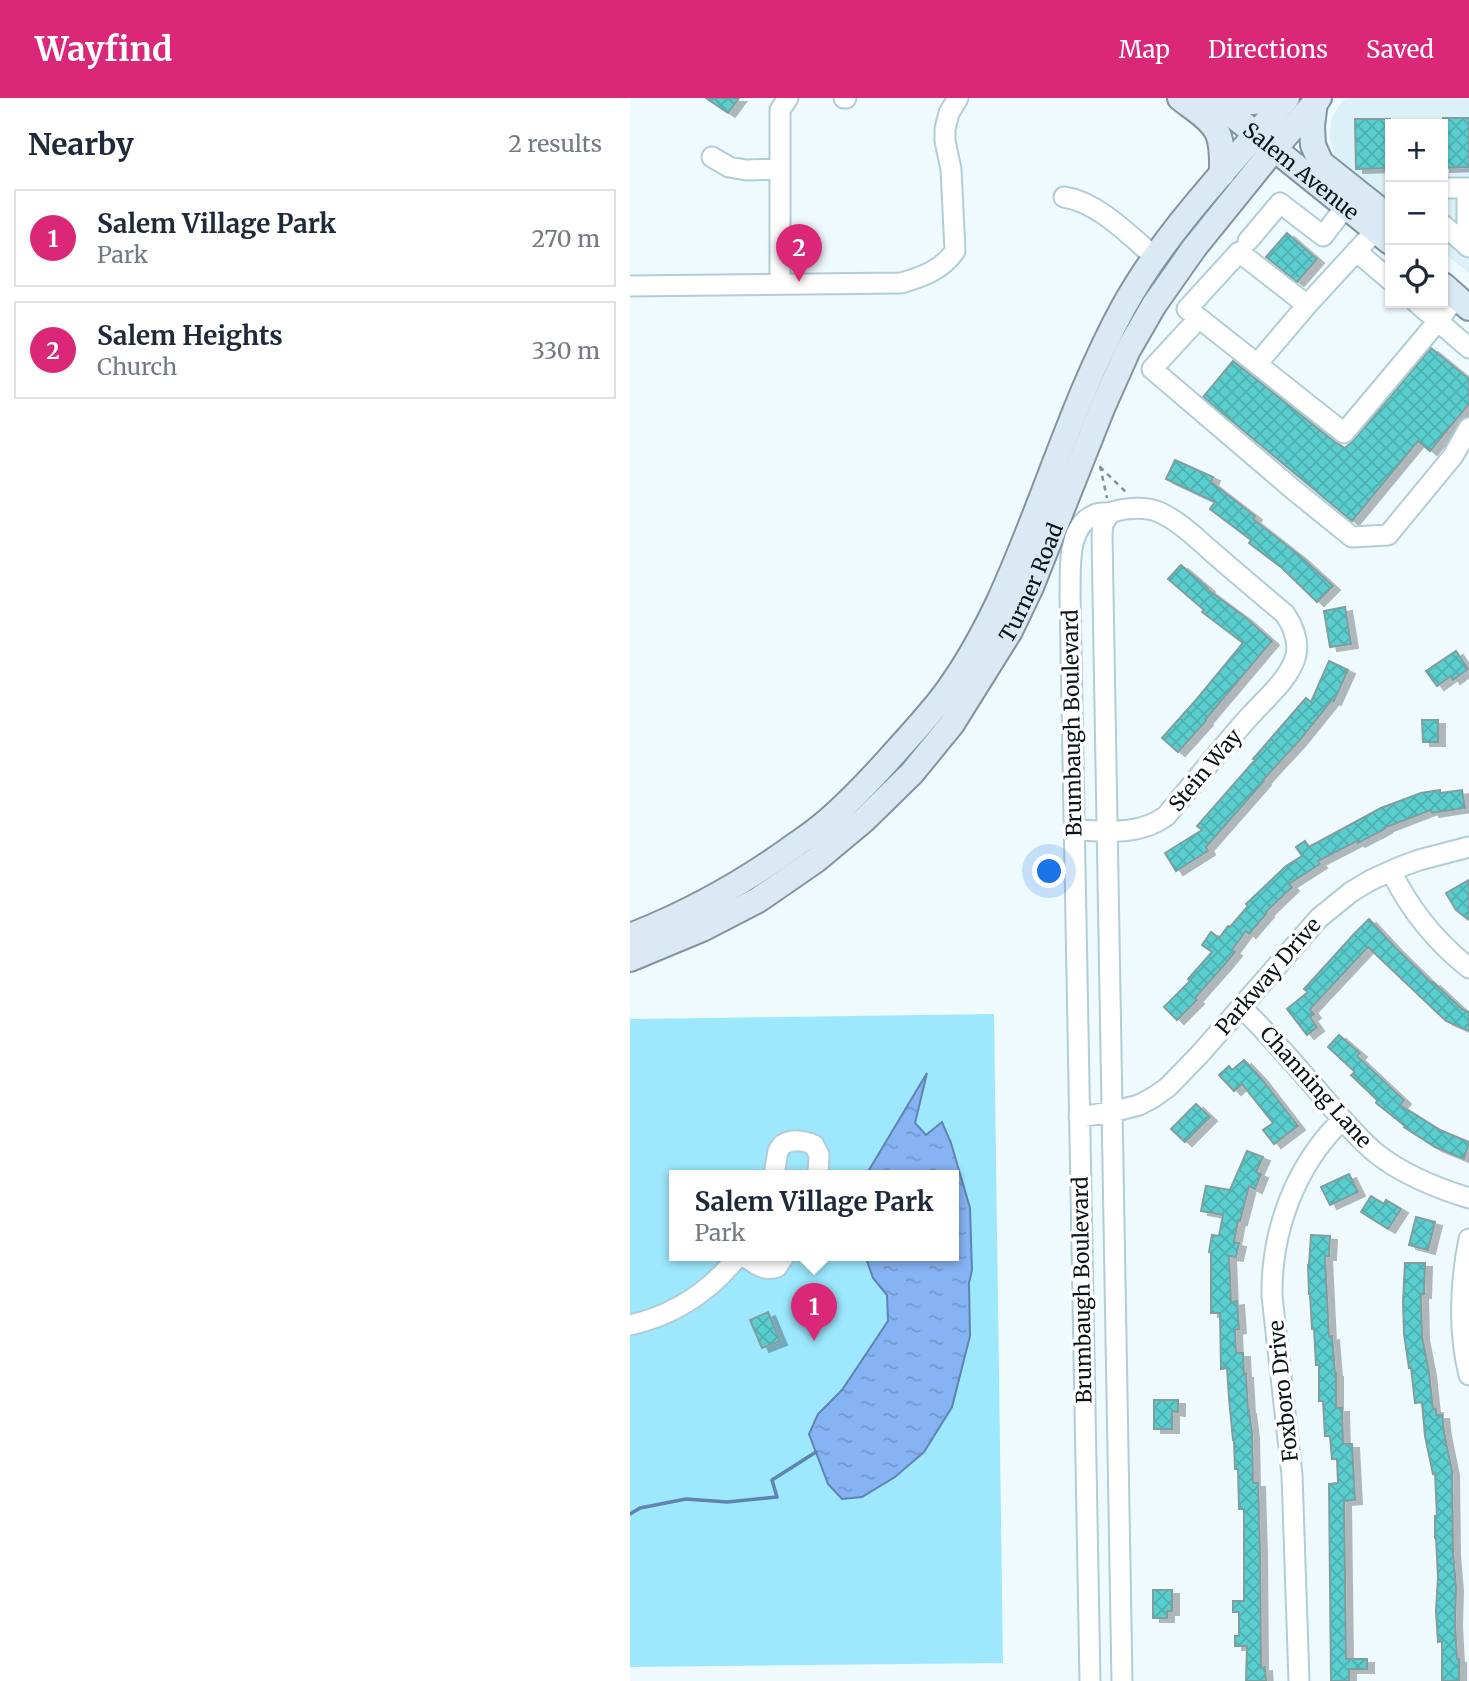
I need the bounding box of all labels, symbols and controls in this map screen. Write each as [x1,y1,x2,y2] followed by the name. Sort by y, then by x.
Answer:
[35,29,172,70] text: Wayfind
[1119,34,1170,65] text: Map
[1208,34,1328,65] text: Directions
[1366,34,1434,65] text: Saved
[1238,116,1365,226] street label: Salem Avenue
[1385,119,1448,308] map controls
[1385,119,1448,182] button: +
[28,125,134,163] text: Nearby
[508,129,602,158] text: 2 results
[1385,182,1448,245] button: −
[97,207,336,240] text: Salem Village Park
[48,224,58,253] text: 1
[532,224,600,253] text: 270 m
[776,224,822,282] pin: 2
[97,240,148,269] text: Park
[1385,245,1448,308] button: locate
[97,319,283,352] text: Salem Heights
[46,336,60,365] text: 2
[532,336,600,365] text: 330 m
[97,352,177,381] text: Church
[993,519,1069,647] street label: Turner Road
[1057,609,1087,837] street label: Brumbaugh Boulevard
[1163,722,1248,817] street label: Stein Way
[1032,854,1066,888] your location
[1210,912,1326,1040] street label: Parkway Drive
[1254,1021,1378,1154] street label: Channing Lane
[669,1170,959,1261] popup
[1067,1176,1097,1404] street label: Brumbaugh Boulevard
[694,1185,934,1218] text: Salem Village Park
[694,1218,746,1247] text: Park
[791,1283,837,1341] pin: 1
[1262,1319,1304,1463] street label: Foxboro Drive

